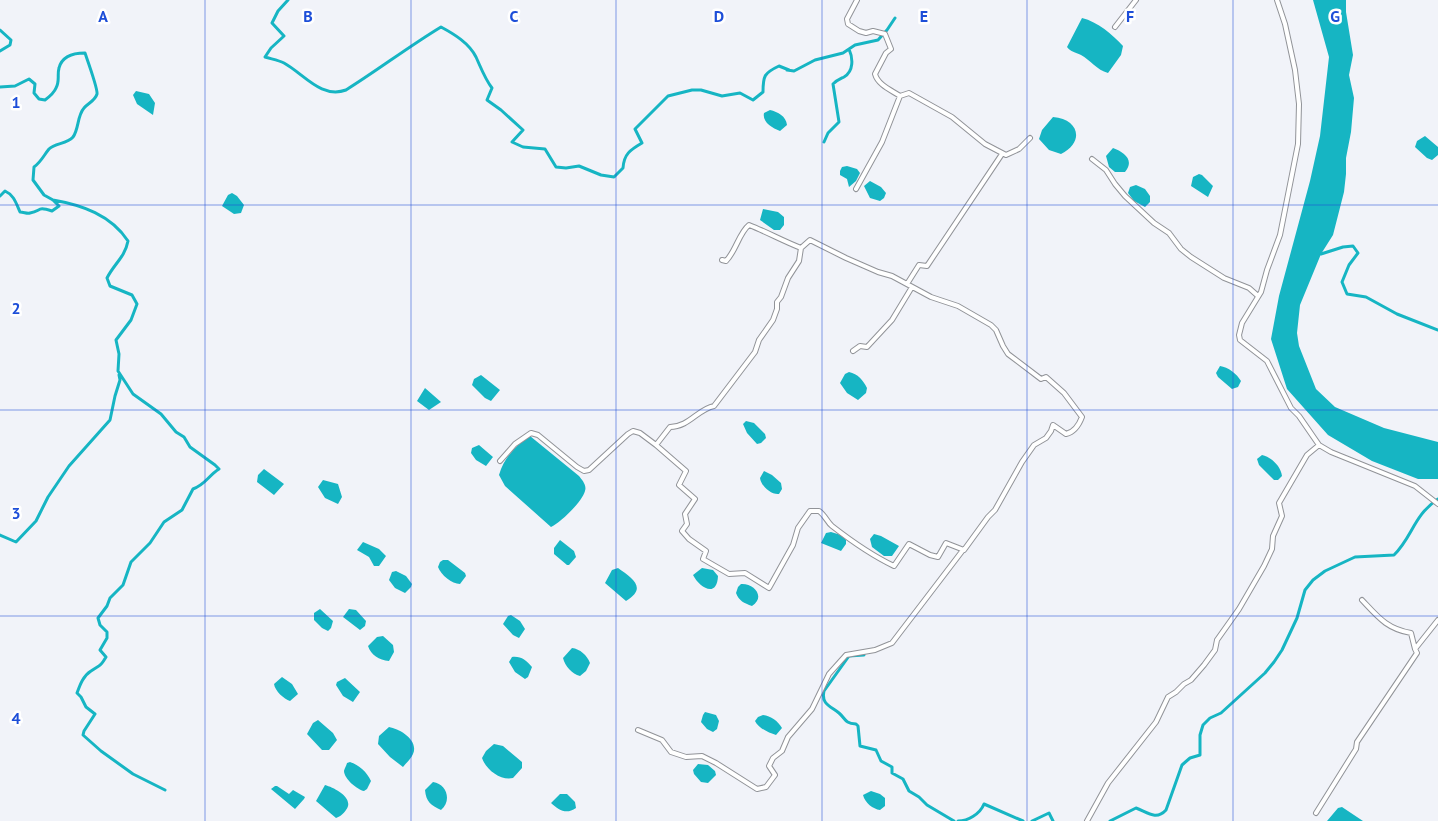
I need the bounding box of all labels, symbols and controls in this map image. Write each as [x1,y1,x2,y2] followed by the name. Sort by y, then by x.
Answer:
[98,6,108,26] text: A
[303,6,313,26] text: B
[510,6,519,26] text: C
[714,6,724,26] text: D
[920,6,928,26] text: E
[1126,6,1134,26] text: F
[1330,6,1340,26] text: G
[11,92,21,112] text: 1
[11,298,21,318] text: 2
[11,503,21,523] text: 3
[11,708,21,728] text: 4

